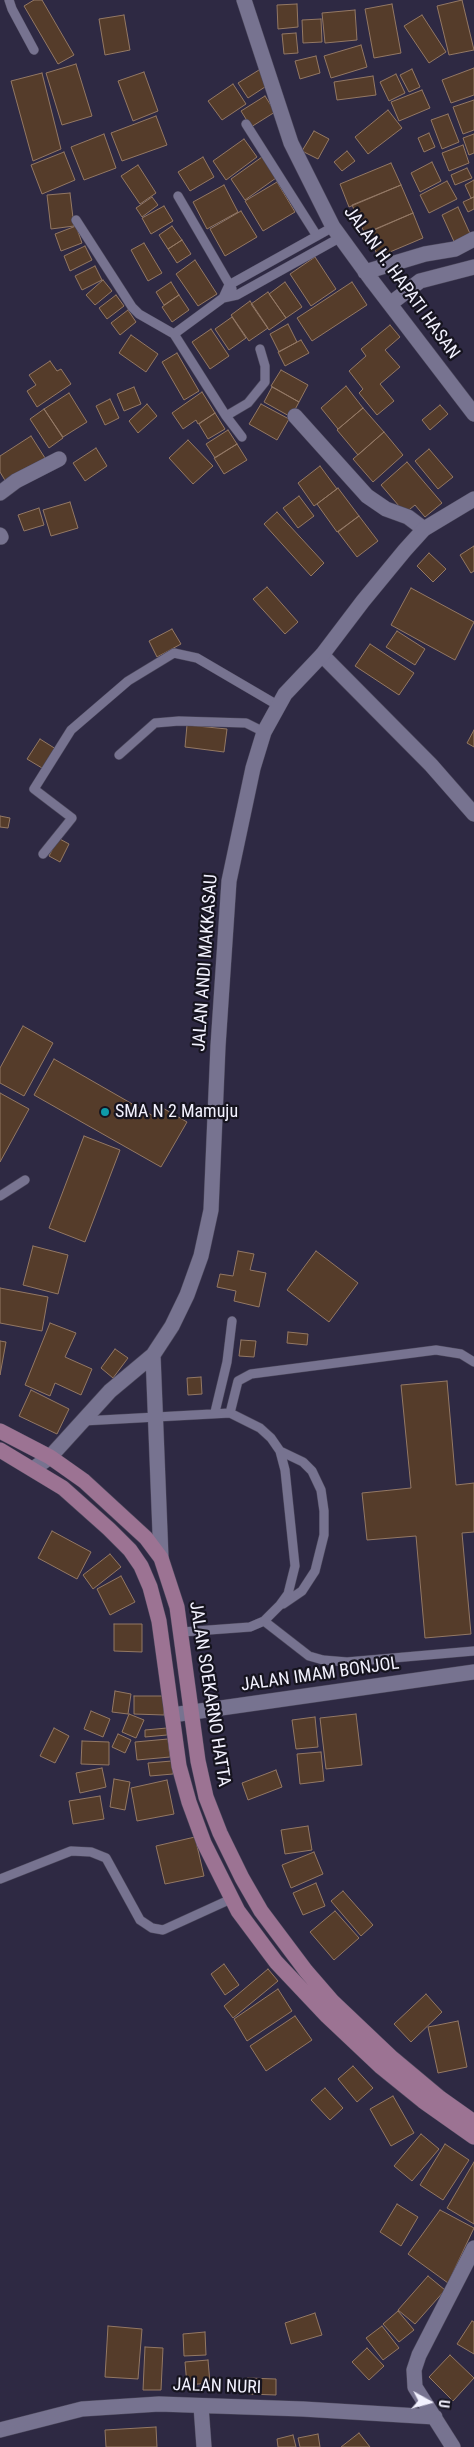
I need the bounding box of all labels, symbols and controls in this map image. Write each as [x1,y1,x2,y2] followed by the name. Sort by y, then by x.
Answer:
[338,202,464,364] street label: JALAN H. HAPATI HASAN
[189,874,223,1052] street label: JALAN ANDI MAKKASAU
[115,1101,238,1123] place label: SMA N 2 Mamuju
[99,1106,111,1118] marker: SMA N 2 Mamuju
[184,1600,234,1788] street label: JALAN SOEKARNO HATTA
[240,1653,400,1697] street label: JALAN IMAM BONJOL
[172,2375,262,2399] street label: JALAN NURI
[404,2377,454,2427] north arrow
[435,2399,452,2409] text: U

